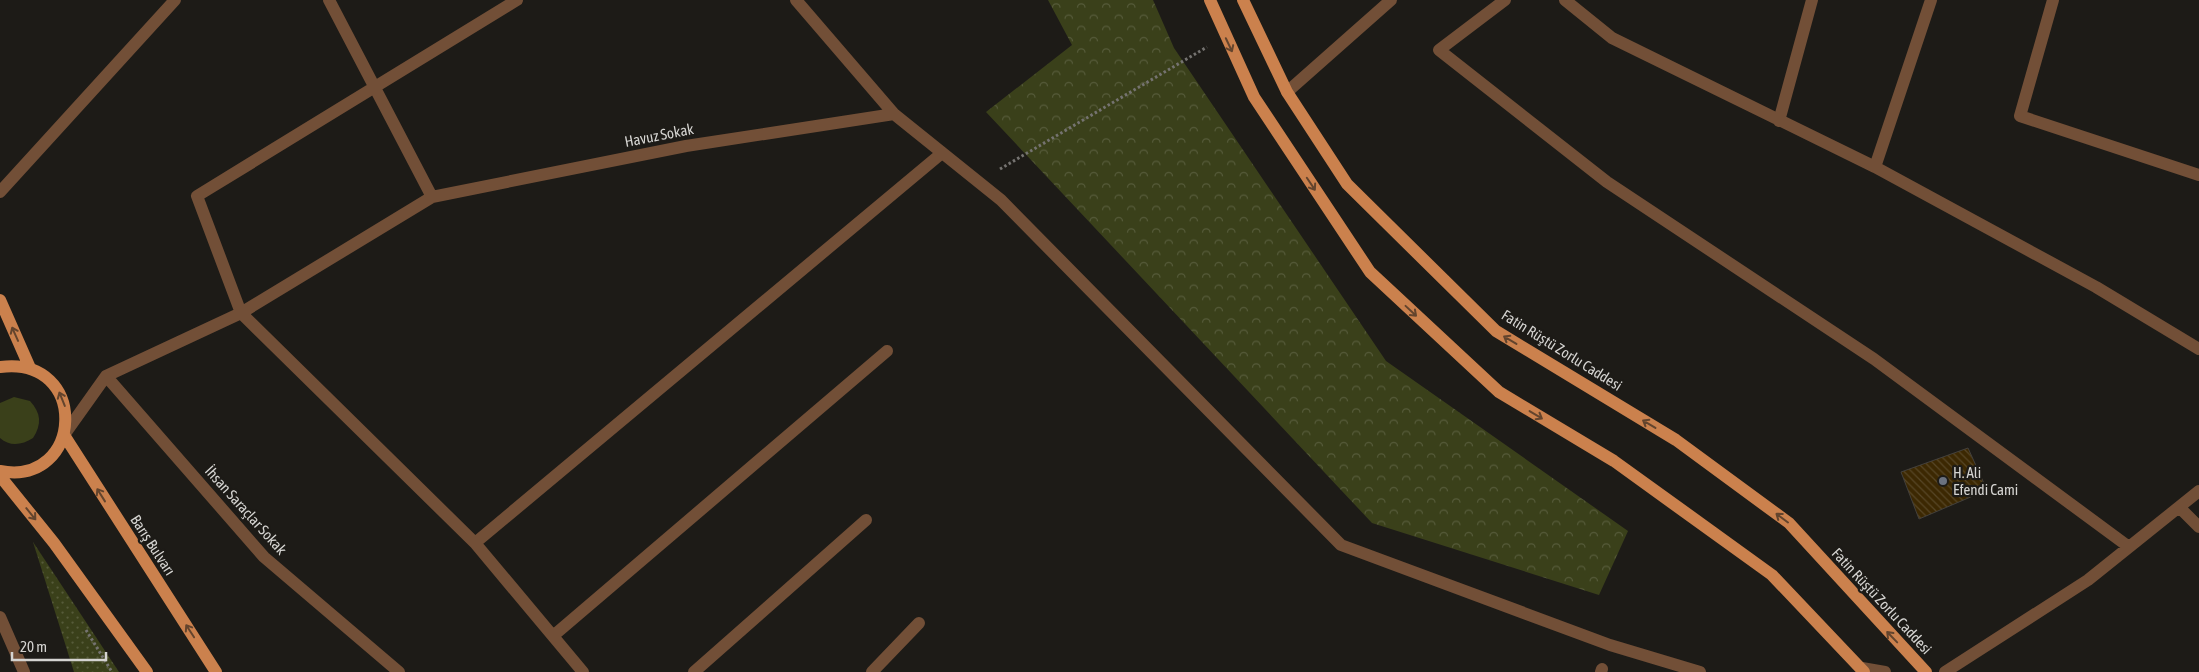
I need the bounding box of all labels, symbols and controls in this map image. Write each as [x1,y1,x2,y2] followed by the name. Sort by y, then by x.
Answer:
[1225,37,1234,52] one-way arrow
[623,120,695,150] street label: Havuz Sokak
[1307,177,1317,191] one-way arrow
[1405,305,1418,317] one-way arrow
[1499,306,1625,394] street label: Fatin Rüştü Zorlu Caddesi
[10,327,20,342] one-way arrow
[1504,334,1518,344] one-way arrow
[56,392,66,407] one-way arrow
[1528,410,1542,420] one-way arrow
[1643,418,1657,428] one-way arrow
[202,462,291,558] street label: İhsan Saraçlar Sokak
[1953,464,2018,498] place label: H. Ali Efendi Cami
[1937,475,1949,487] marker: H. Ali Efendi Cami
[96,488,106,502] one-way arrow
[25,507,36,520] one-way arrow
[127,512,179,578] street label: Barış Bulvarı
[1775,513,1789,523] one-way arrow
[1829,545,1935,657] street label: Fatin Rüştü Zorlu Caddesi
[185,624,195,638] one-way arrow
[12,630,106,662] scale bar
[1886,630,1898,643] one-way arrow
[20,638,47,655] text: 20 m

